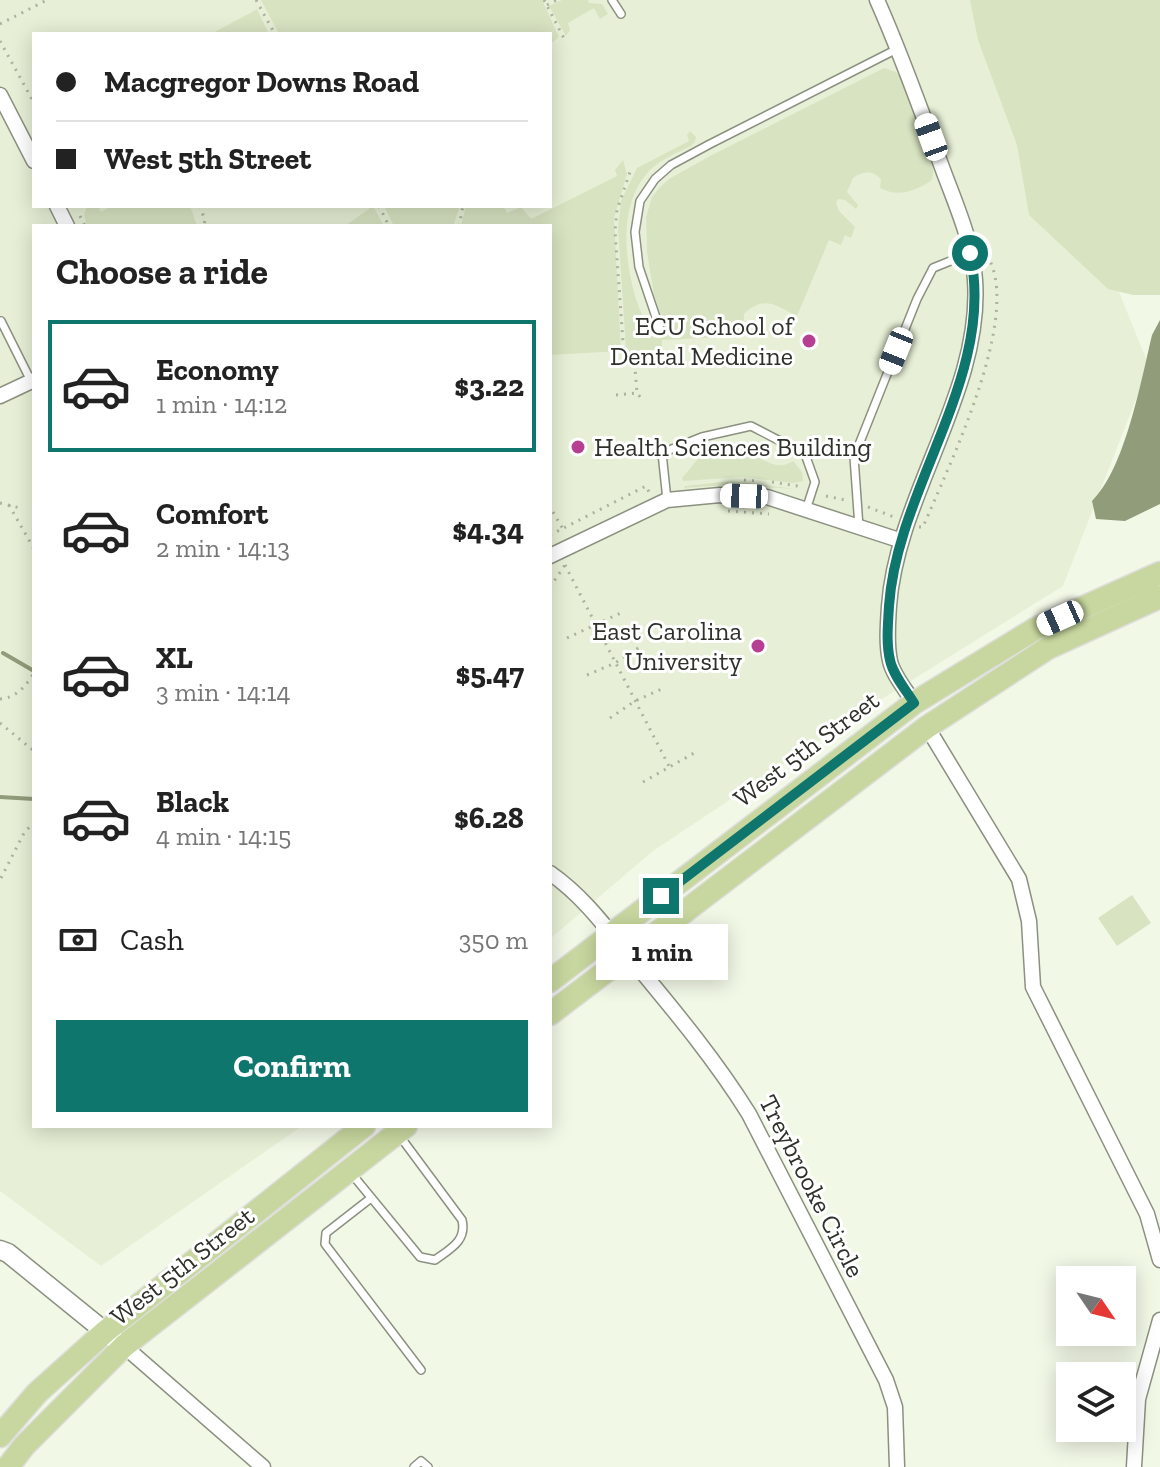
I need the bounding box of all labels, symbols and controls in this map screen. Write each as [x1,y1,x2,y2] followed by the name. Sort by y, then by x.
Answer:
[104,64,419,100] text: Macgregor Downs Road
[912,110,950,164] car
[104,141,311,177] text: West 5th Street
[952,235,988,271] route start
[56,250,268,293] text: Choose a ride
[610,310,795,372] place label: ECU School of Dental Medicine
[876,324,916,378] car
[800,332,818,350] marker: ECU School of Dental Medicine
[60,350,132,422] icon: car
[156,352,279,388] text: Economy
[454,368,524,404] text: $3.22
[156,388,287,420] text: 1 min · 14:12
[594,431,872,463] place label: Health Sciences Building
[569,438,587,456] marker: Health Sciences Building
[720,483,768,509] car
[60,494,132,566] icon: car
[156,496,268,532] text: Comfort
[452,512,524,548] text: $4.34
[156,532,290,564] text: 2 min · 14:13
[1033,597,1087,639] car
[592,615,743,677] place label: East Carolina University
[749,637,767,655] marker: East Carolina University
[60,638,132,710] icon: car
[156,640,193,676] text: XL
[455,656,524,692] text: $5.47
[156,676,291,708] text: 3 min · 14:14
[727,684,885,814] street label: West 5th Street
[60,782,132,854] icon: car
[156,784,229,820] text: Black
[454,800,524,836] text: $6.28
[156,820,291,852] text: 4 min · 14:15
[643,878,679,914] route end
[56,918,100,962] icon: cash
[120,922,184,958] text: Cash
[459,924,528,956] text: 350 m
[595,924,727,980] callout: 1 min
[631,936,693,968] text: 1 min
[56,1020,528,1112] button: Confirm
[752,1089,872,1283] street label: Treybrooke Circle
[104,1200,261,1332] street label: West 5th Street
[1056,1266,1136,1346] north arrow
[1056,1266,1136,1442] map controls
[1056,1362,1136,1442] button: layers

